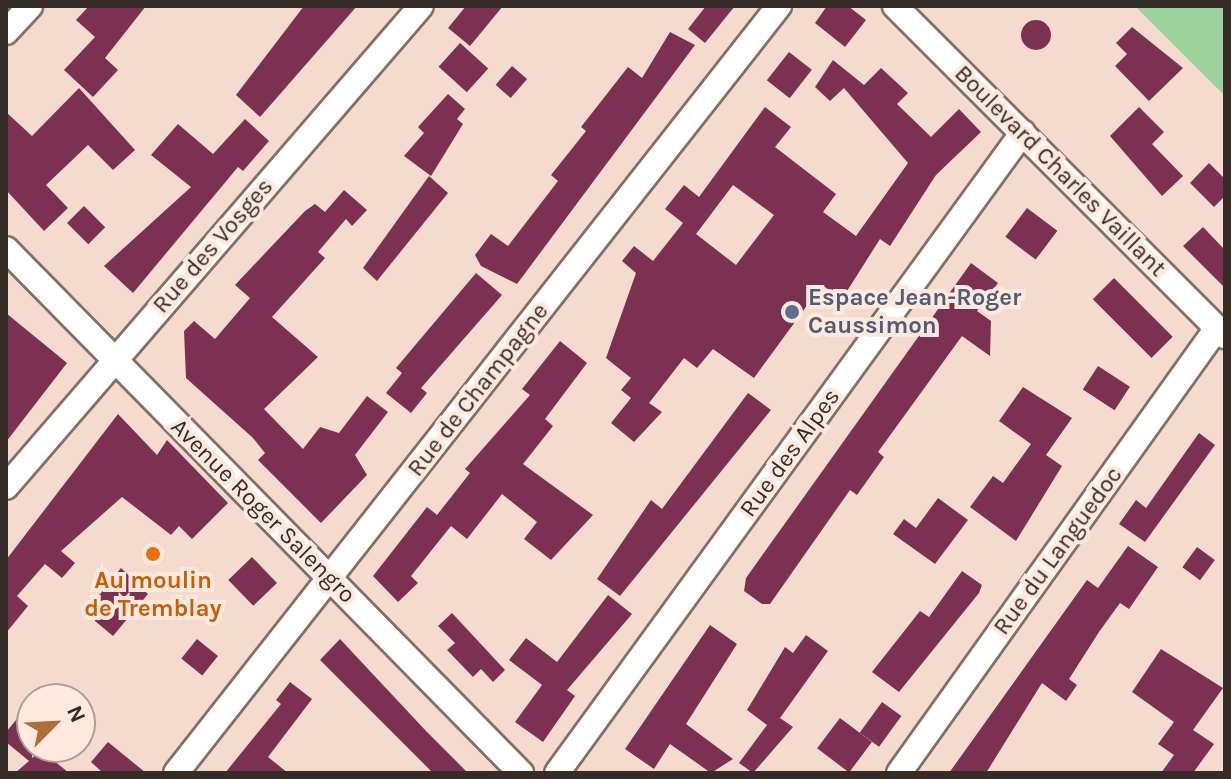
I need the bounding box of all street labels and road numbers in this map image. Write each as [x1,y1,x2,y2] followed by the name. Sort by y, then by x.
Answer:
[948,59,1172,283] street label: Boulevard Charles Vaillant
[147,173,279,319] street label: Rue des Vosges
[401,298,555,482] street label: Rue de Champagne
[734,383,846,523] street label: Rue des Alpes
[165,413,361,609] street label: Avenue Roger Salengro
[987,461,1129,641] street label: Rue du Languedoc

